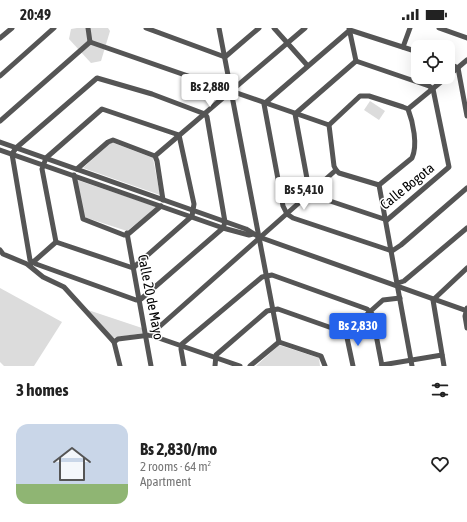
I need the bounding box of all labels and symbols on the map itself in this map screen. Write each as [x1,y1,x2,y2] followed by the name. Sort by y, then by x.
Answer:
[169,74,251,108] pin: Bs 2,880
[377,160,437,212] street label: Calle Bogota
[263,177,345,211] pin: Bs 5,410
[135,253,167,341] street label: Calle 20 de Mayo
[317,313,399,347] pin: Bs 2,830

